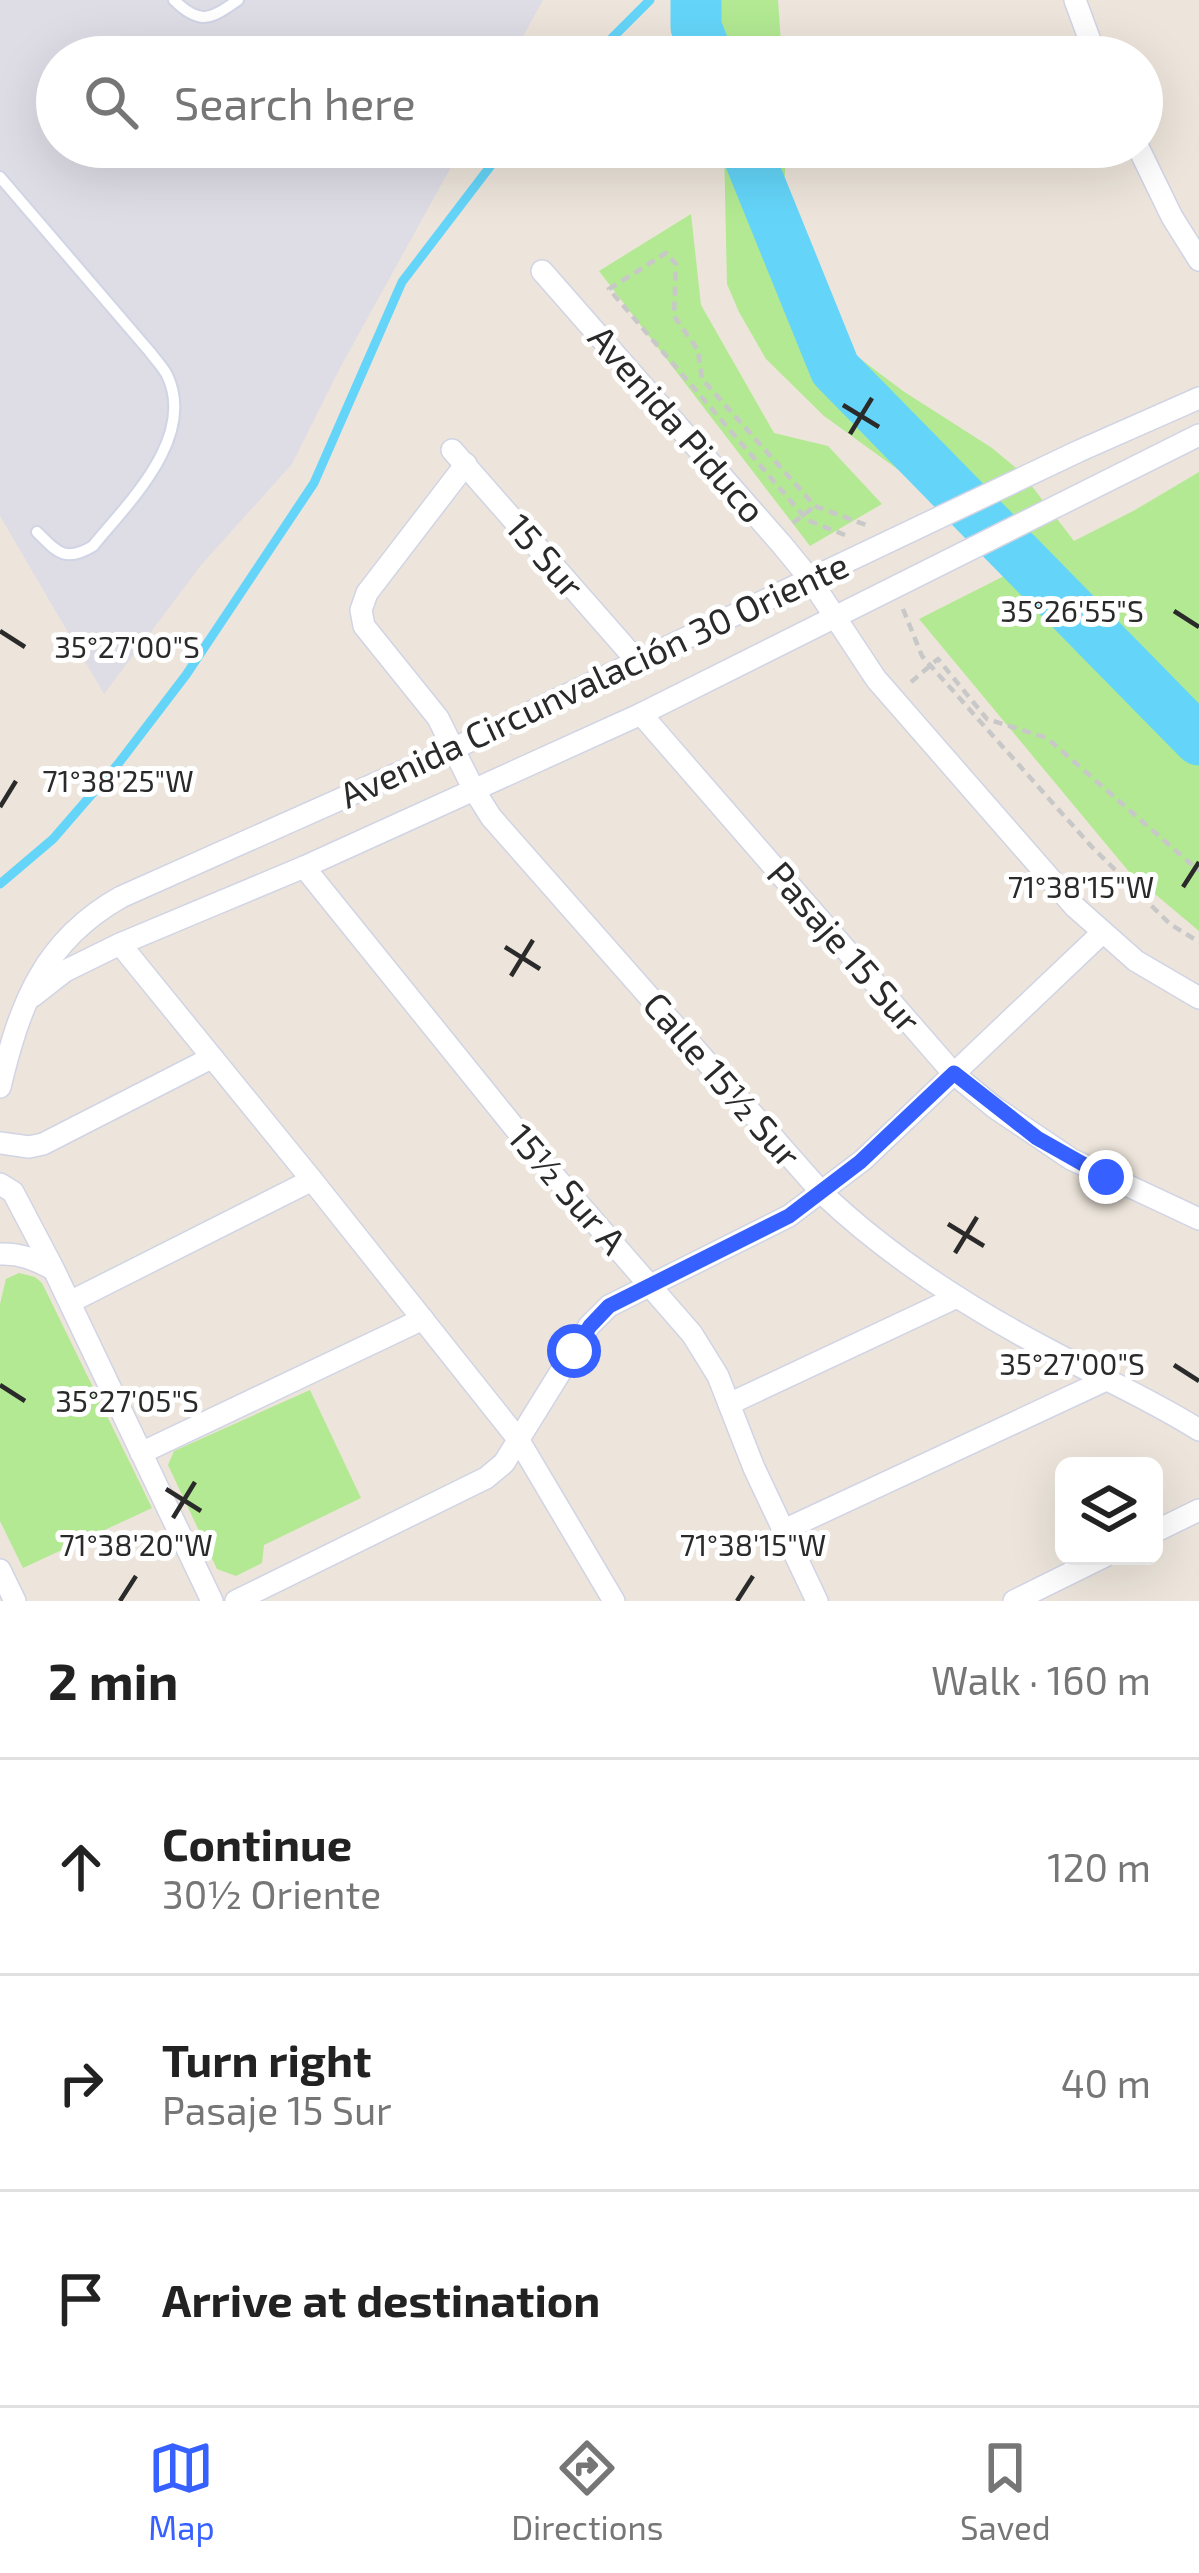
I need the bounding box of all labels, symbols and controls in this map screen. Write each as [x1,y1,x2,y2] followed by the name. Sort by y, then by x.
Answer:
[36,36,1163,168] search box
[78,69,144,135] icon: search
[174,75,416,129] text: Search here
[581,316,775,530] street label: Avenida Piduco
[498,504,594,606] street label: 15 Sur
[332,542,854,816] street label: Avenida Circunvalación 30 Oriente
[1000,592,1144,628] text: 35°26'55"S
[54,628,200,664] text: 35°27'00"S
[42,762,194,798] text: 71°38'25"W
[759,852,931,1040] street label: Pasaje 15 Sur
[1008,868,1154,904] text: 71°38'15"W
[635,983,811,1175] street label: Calle 15½ Sur
[500,1114,636,1262] street label: 15½ Sur A
[1079,1150,1133,1204] route end
[547,1324,601,1378] route start
[999,1345,1145,1381] text: 35°27'00"S
[55,1382,199,1418] text: 35°27'05"S
[1055,1457,1163,1565] map controls
[1055,1457,1163,1565] button: layers
[59,1526,213,1562] text: 71°38'20"W
[680,1526,826,1562] text: 71°38'15"W
[48,1649,178,1710] text: 2 min
[931,1656,1151,1703] text: Walk · 160 m
[162,1816,352,1870] text: Continue
[48,1834,114,1900] icon: ahead
[1047,1843,1151,1890] text: 120 m
[162,1870,381,1917] text: 30½ Oriente
[162,2032,371,2086] text: Turn right
[48,2050,114,2116] icon: right
[1061,2059,1151,2106] text: 40 m
[162,2086,392,2133] text: Pasaje 15 Sur
[48,2266,114,2332] icon: arrive
[162,2272,600,2326] text: Arrive at destination
[148,2435,215,2547] tab: Map
[511,2435,663,2547] tab: Directions
[960,2435,1051,2547] tab: Saved

